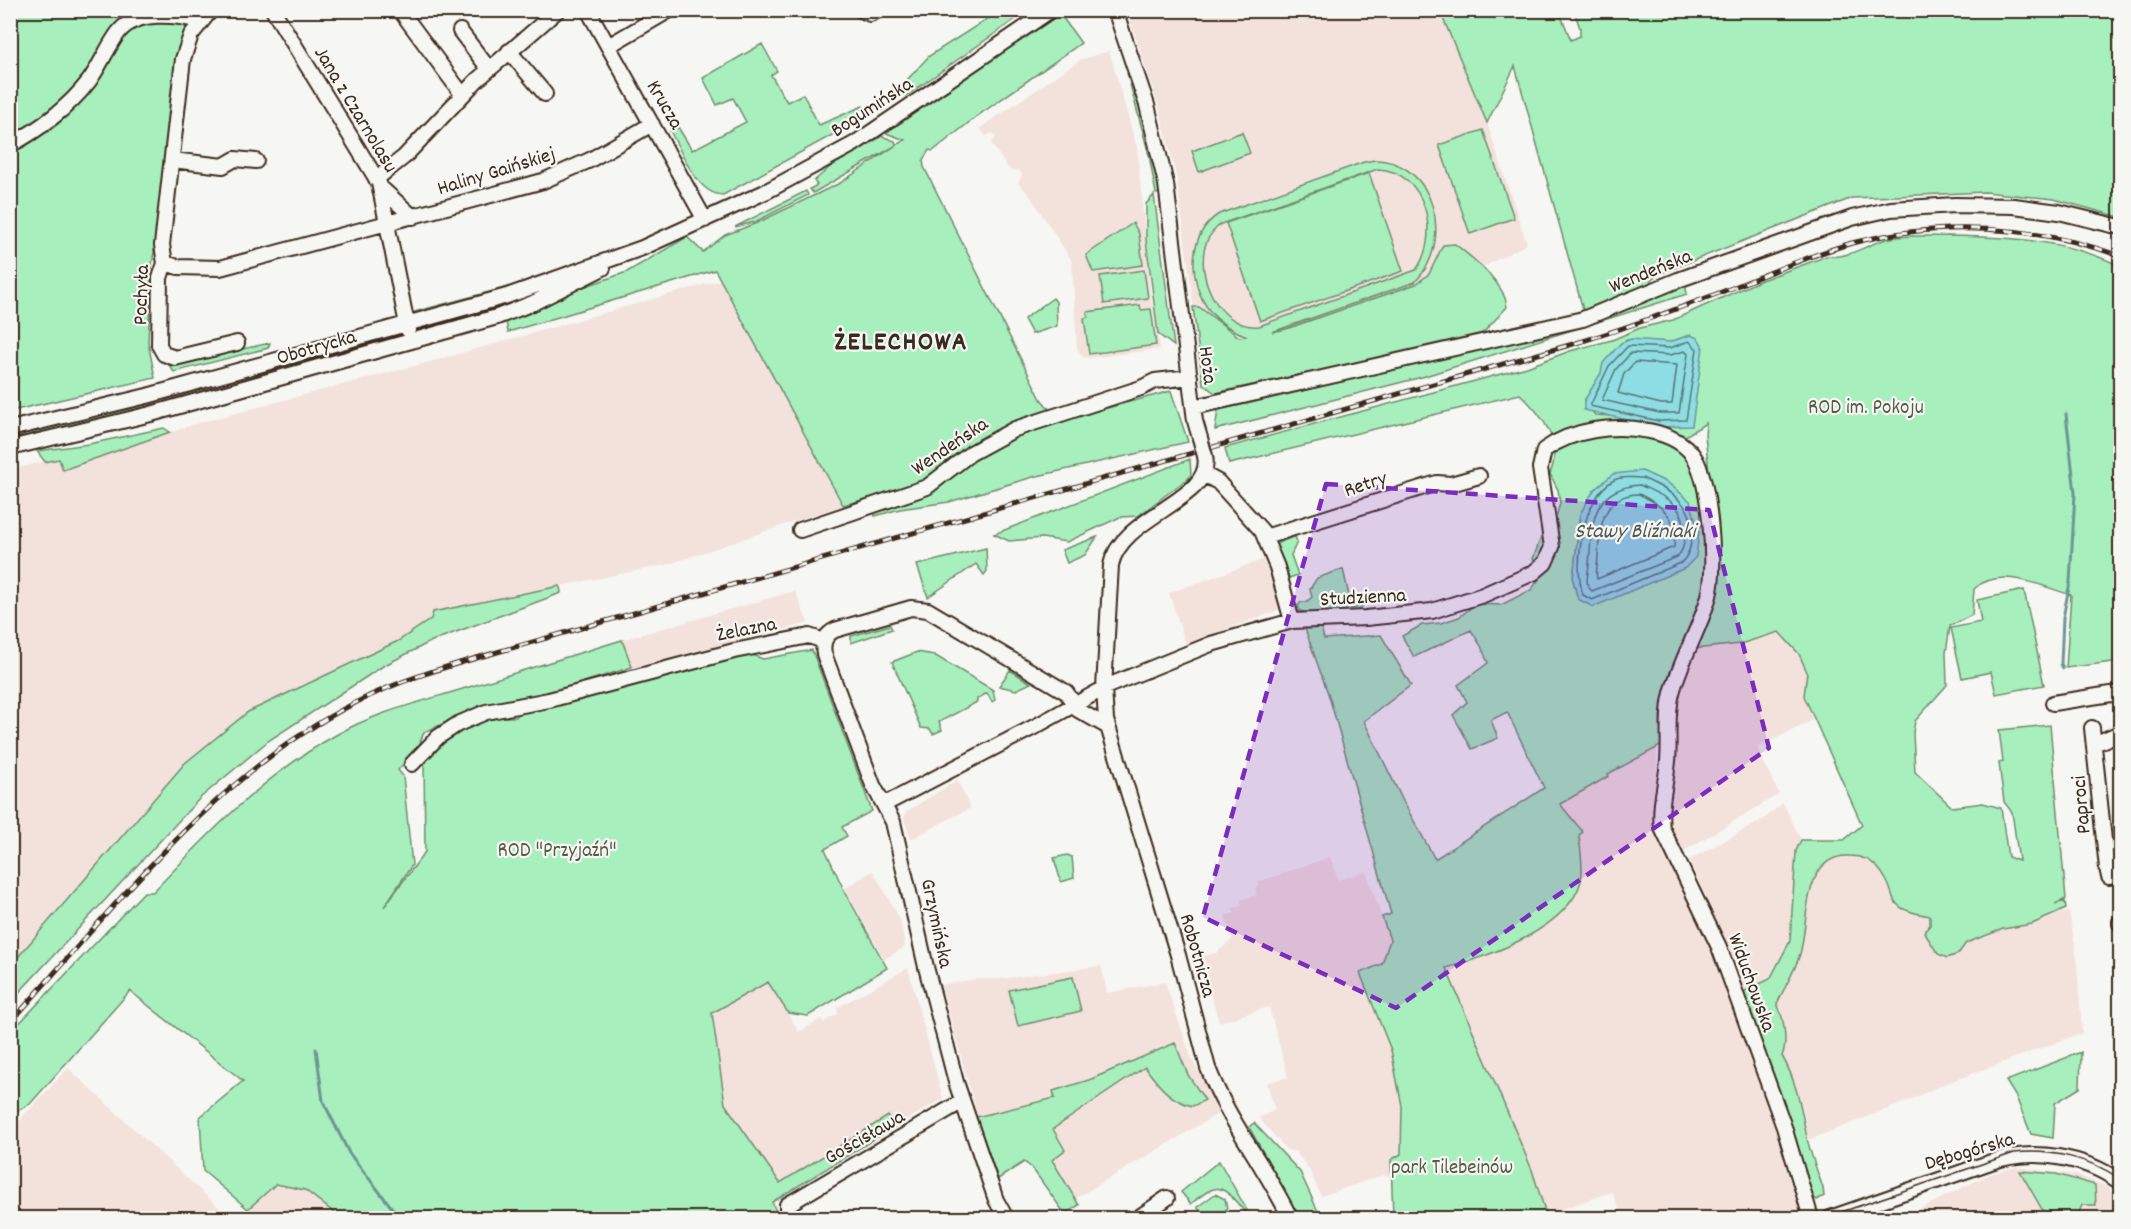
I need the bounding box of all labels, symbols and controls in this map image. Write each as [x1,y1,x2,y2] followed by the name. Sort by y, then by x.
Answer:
[305,42,404,179] street label: Jana z Czarnolasu
[826,70,921,146] street label: Bogumińska
[637,75,690,137] street label: Krucza
[434,141,560,205] street label: Haliny Gaińskiej
[1605,242,1698,303] street label: Wendeńska
[127,263,159,326] street label: Pochyła
[274,323,361,375] street label: Obotrycka
[834,324,968,363] district label: ŻELECHOWA
[1189,345,1223,387] street label: Hoża
[1808,394,1924,424] park label: ROD im. Pokoju
[906,410,996,484] street label: Wendeńska
[1341,465,1392,507] street label: Retry
[1574,517,1699,548] water label: Stawy Bliźniaki
[1319,582,1408,616] street label: Studzienna
[714,610,781,651] street label: Żelazna
[2065,774,2100,835] street label: Paproci
[497,837,617,867] park label: ROD "Przyjaźń"
[911,876,959,972] street label: Grzymińska
[1170,911,1223,1002] street label: Robotnicza
[1718,929,1782,1038] street label: Widuchowska
[820,1103,912,1174] street label: Gościsława
[1921,1125,2019,1180] street label: Dębogórska
[1391,1154,1513,1184] park label: park Tilebeinów

